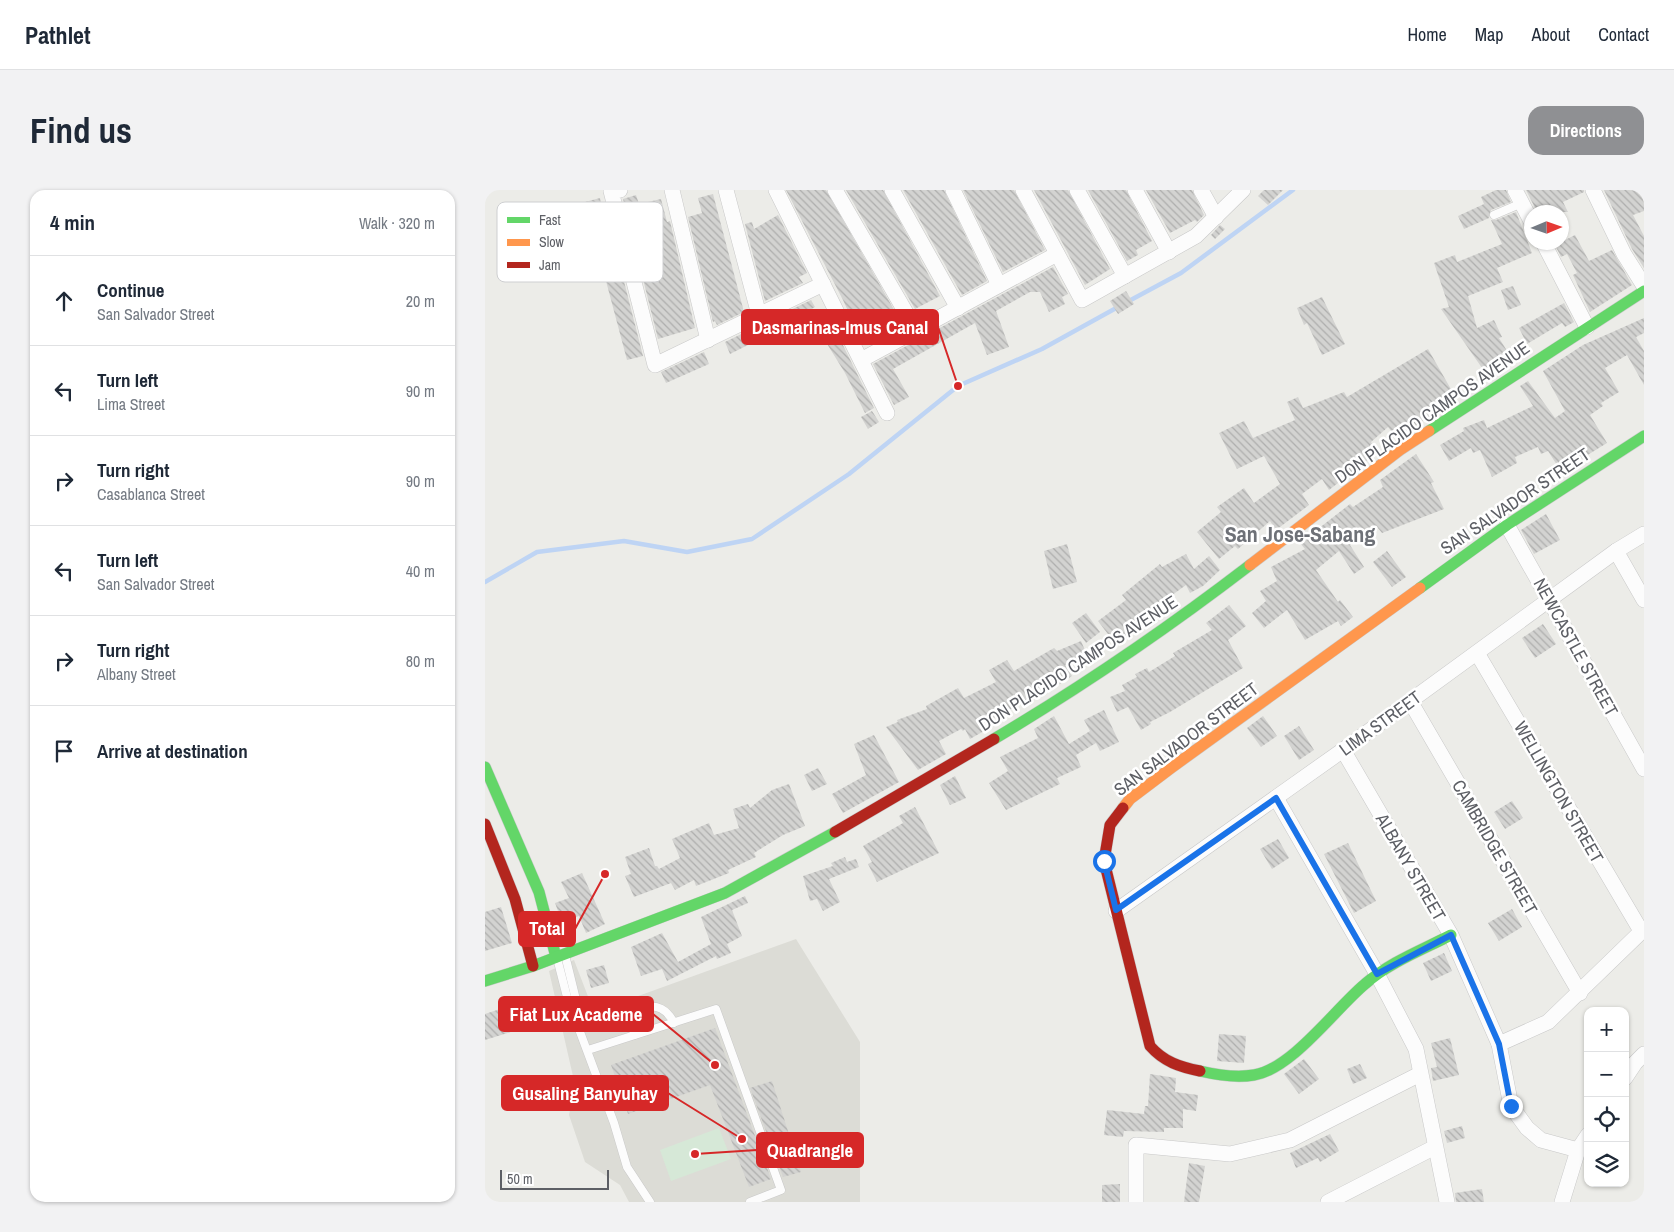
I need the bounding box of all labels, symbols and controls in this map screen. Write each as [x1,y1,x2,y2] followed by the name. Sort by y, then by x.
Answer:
[25,19,91,51] text: Pathlet
[1407,22,1447,47] text: Home
[1475,22,1504,47] text: Map
[1532,22,1570,47] text: About
[1598,22,1649,47] text: Contact
[1528,106,1644,155] button: Directions
[30,107,132,154] text: Find us
[497,202,663,282] legend
[1524,205,1569,250] north arrow
[50,208,95,237] text: 4 min
[539,211,561,229] text: Fast
[359,212,435,234] text: Walk · 320 m
[539,233,565,251] text: Slow
[539,256,561,274] text: Jam
[97,277,165,303] text: Continue
[50,287,78,315] icon: ahead
[406,290,435,312] text: 20 m
[97,303,214,325] text: San Salvador Street
[742,310,938,344] callout: Dasmarinas-Imus Canal
[752,314,928,340] text: Dasmarinas-Imus Canal
[1330,335,1534,489] street label: DON PLACIDO CAMPOS AVENUE
[97,367,158,393] text: Turn left
[50,377,78,405] icon: left
[406,380,435,402] text: 90 m
[97,393,165,415] text: Lima Street
[1435,442,1595,560] street label: SAN SALVADOR STREET
[97,457,169,483] text: Turn right
[50,467,78,495] icon: right
[406,470,435,492] text: 90 m
[97,483,205,505] text: Casablanca Street
[1225,519,1375,549] district label: San Jose-Sabang
[97,547,158,573] text: Turn left
[50,557,78,585] icon: left
[406,560,435,582] text: 40 m
[97,573,214,595] text: San Salvador Street
[1528,574,1624,720] street label: NEWCASTLE STREET
[974,589,1182,737] street label: DON PLACIDO CAMPOS AVENUE
[97,637,169,663] text: Turn right
[50,647,78,675] icon: right
[406,650,435,672] text: 80 m
[97,663,176,685] text: Albany Street
[1109,676,1263,802] street label: SAN SALVADOR STREET
[1334,685,1426,761] street label: LIMA STREET
[1508,717,1610,867] street label: WELLINGTON STREET
[50,737,78,765] icon: arrive
[97,738,248,764] text: Arrive at destination
[1446,775,1544,919] street label: CAMBRIDGE STREET
[1370,808,1452,925] street label: ALBANY STREET
[1093,850,1116,873] route start
[519,912,575,946] callout: Total
[529,915,565,941] text: Total
[499,997,653,1031] callout: Fiat Lux Academe
[510,1001,643,1027] text: Fiat Lux Academe
[1584,1007,1629,1187] map controls
[1584,1007,1629,1052] button: +
[1584,1052,1629,1097] button: −
[502,1076,668,1110] callout: Gusaling Banyuhay
[512,1080,658,1106] text: Gusaling Banyuhay
[1500,1095,1523,1118] route end
[1584,1097,1629,1142] button: locate
[757,1133,863,1167] callout: Quadrangle
[767,1137,854,1163] text: Quadrangle
[1584,1142,1629,1187] button: layers
[500,1167,609,1190] scale bar
[507,1170,533,1188] text: 50 m

